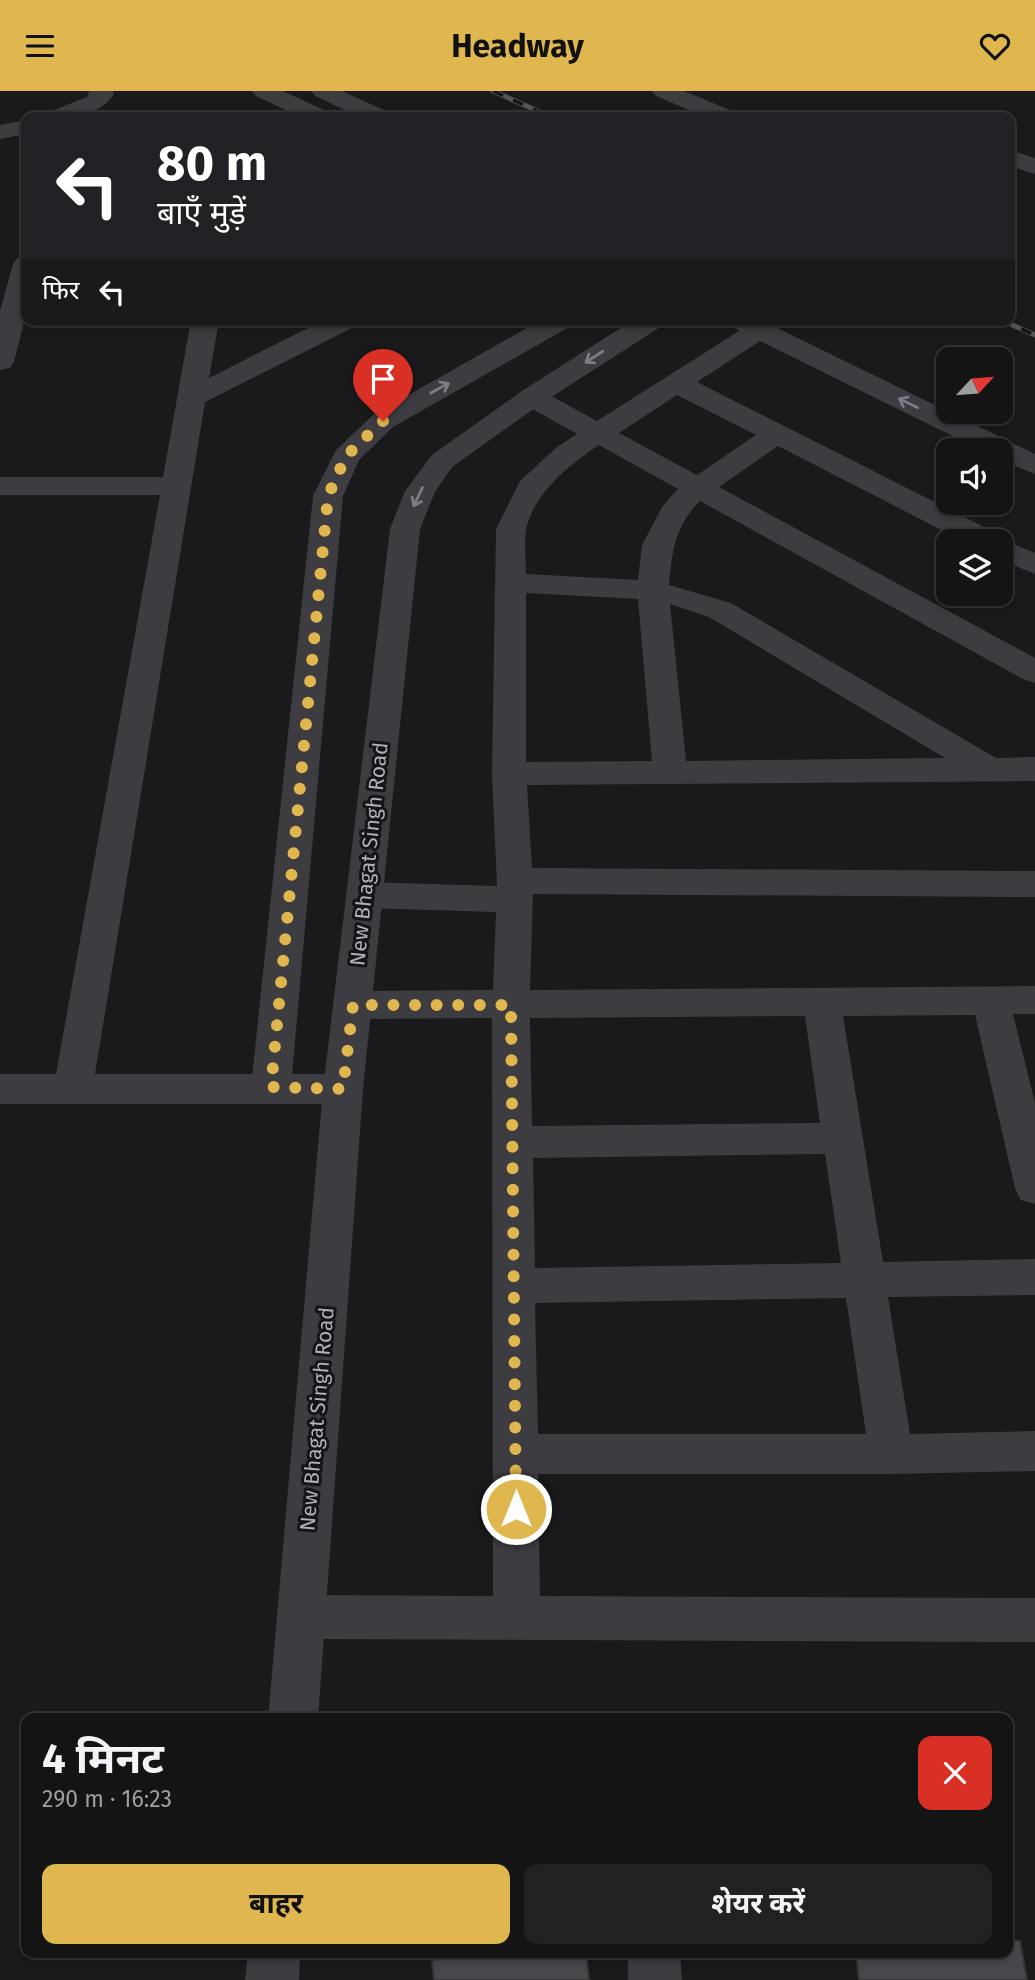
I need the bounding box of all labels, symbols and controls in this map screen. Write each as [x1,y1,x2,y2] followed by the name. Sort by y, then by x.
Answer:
[21,27,59,65] icon: menu
[451,27,584,65] text: Headway
[976,27,1014,65] icon: heart
[157,134,267,193] text: 80 m
[42,140,133,231] icon: left
[157,194,246,232] text: बाएँ मुड़ें
[93,273,131,311] icon: left
[42,275,79,306] text: फिर
[936,347,1013,423] north arrow
[936,347,1013,606] map controls
[353,349,413,421] pin
[585,351,605,365] one-way arrow
[364,360,402,398] icon: arrive
[429,381,449,395] one-way arrow
[898,395,919,409] one-way arrow
[936,438,1013,515] button: sound
[411,486,425,507] one-way arrow
[936,529,1013,606] button: layers
[344,741,394,967] street label: New Bhagat Singh Road
[294,1306,340,1532] street label: New Bhagat Singh Road
[479,1472,553,1546] position arrow
[42,1734,164,1784] text: 4 मिनट
[918,1736,992,1810] button: close
[42,1785,172,1813] text: 290 m · 16:23
[42,1864,510,1944] button: बाहर
[524,1864,992,1944] button: शेयर करें

